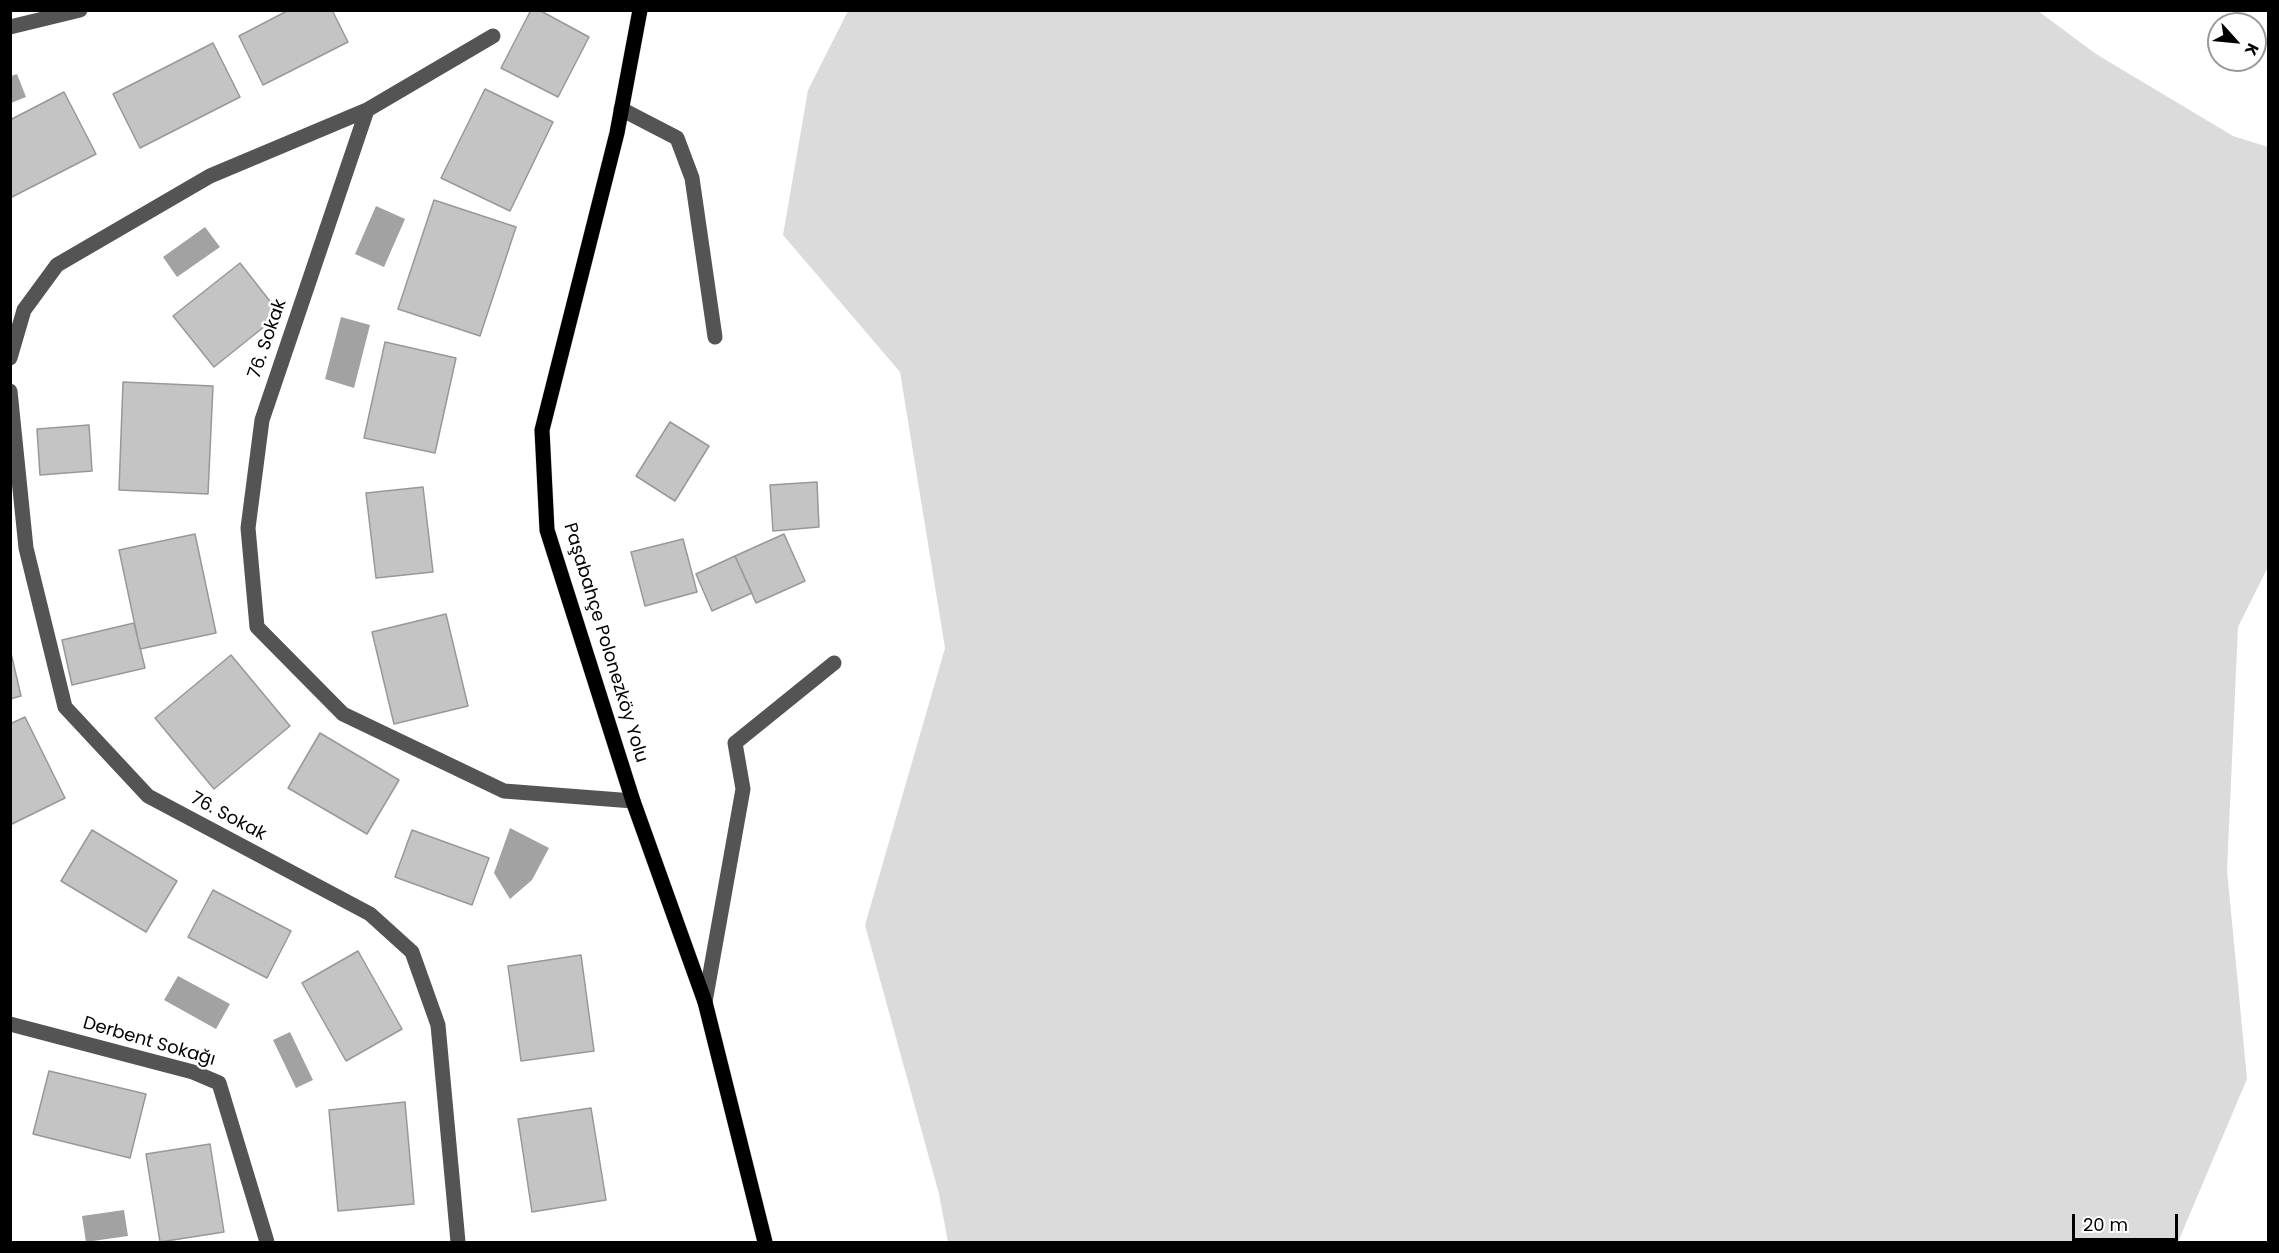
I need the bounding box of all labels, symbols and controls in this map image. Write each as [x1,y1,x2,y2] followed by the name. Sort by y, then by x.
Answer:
[2207,12,2267,72] north arrow
[2239,39,2264,60] text: K
[244,296,292,382] street label: 76. Sokak
[558,521,652,765] street label: Paşabahçe Polonezköy Yolu
[186,788,270,846] street label: 76. Sokak
[80,1013,218,1071] street label: Derbent Sokağı
[2075,1202,2182,1240] scale bar
[2083,1212,2128,1237] text: 20 m

